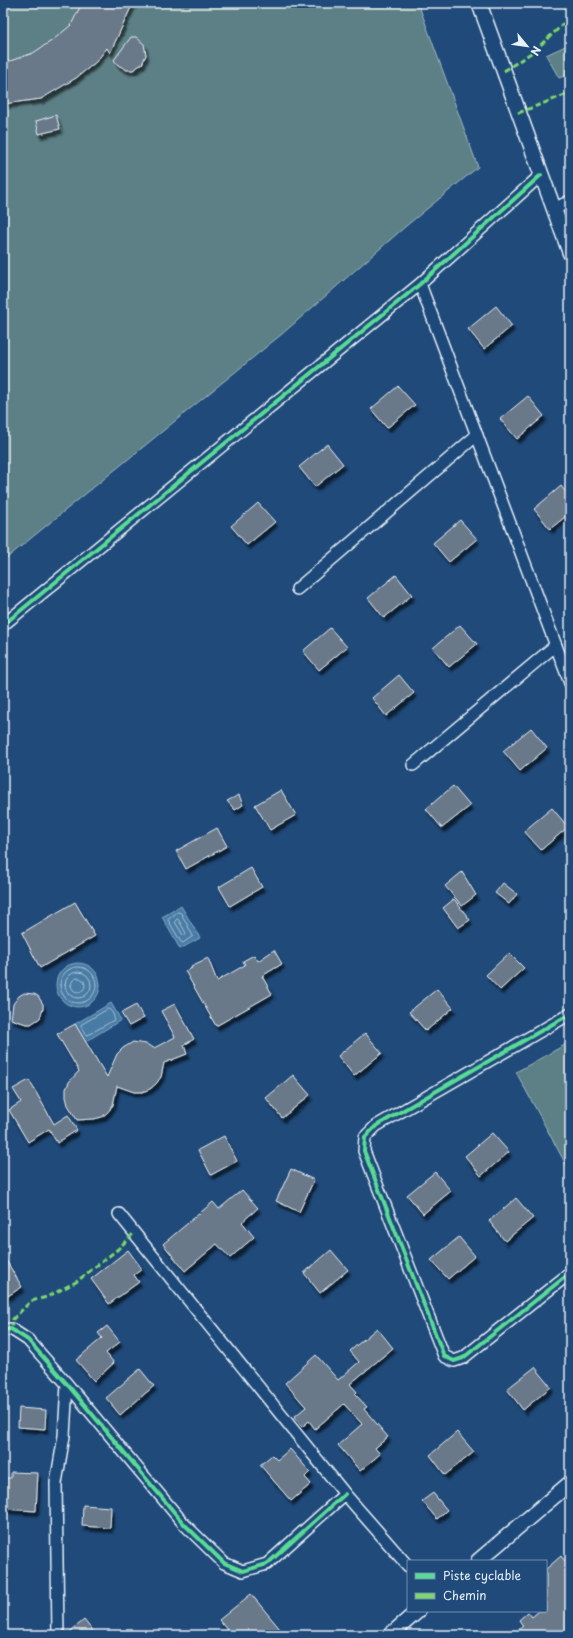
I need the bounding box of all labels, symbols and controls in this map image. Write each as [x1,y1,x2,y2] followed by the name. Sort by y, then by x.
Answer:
[507,26,547,66] north arrow
[526,43,546,59] text: N
[407,1560,547,1612] legend
[443,1566,521,1584] text: Piste cyclable
[443,1586,487,1604] text: Chemin

